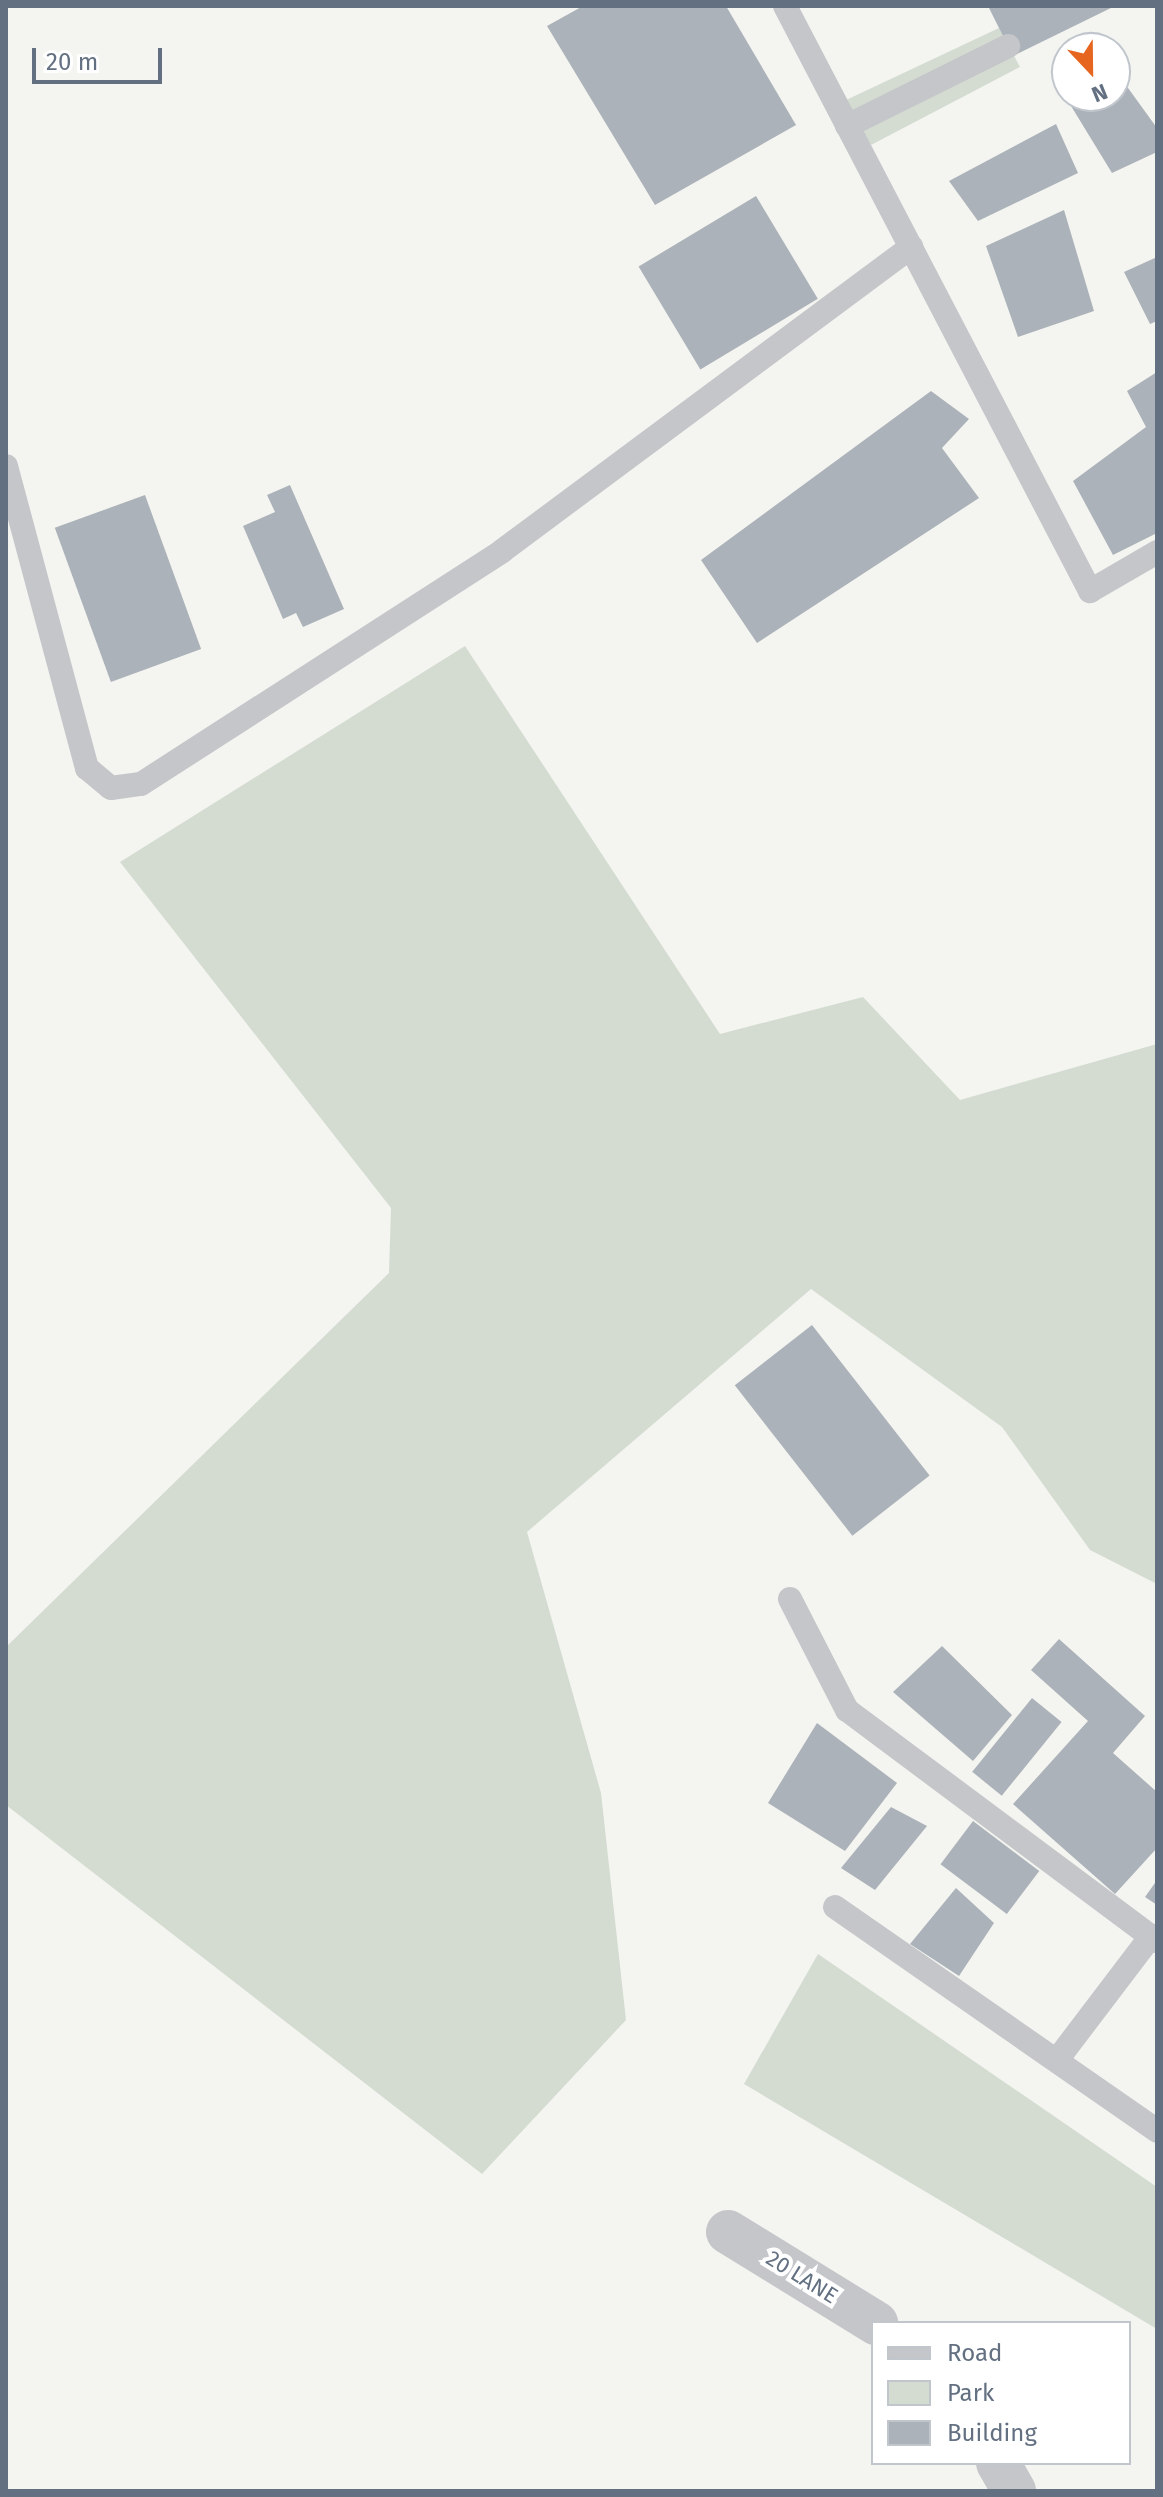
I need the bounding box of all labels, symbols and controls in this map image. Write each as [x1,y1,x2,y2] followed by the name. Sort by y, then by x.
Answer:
[36,32,166,82] scale bar
[1051,32,1131,112] north arrow
[46,48,98,76] text: 20 m
[1088,78,1111,108] text: N
[761,2245,843,2309] street label: 20 LANE
[871,2321,1131,2465] legend
[947,2339,1002,2367] text: Road
[947,2379,994,2407] text: Park
[947,2419,1037,2447] text: Building

